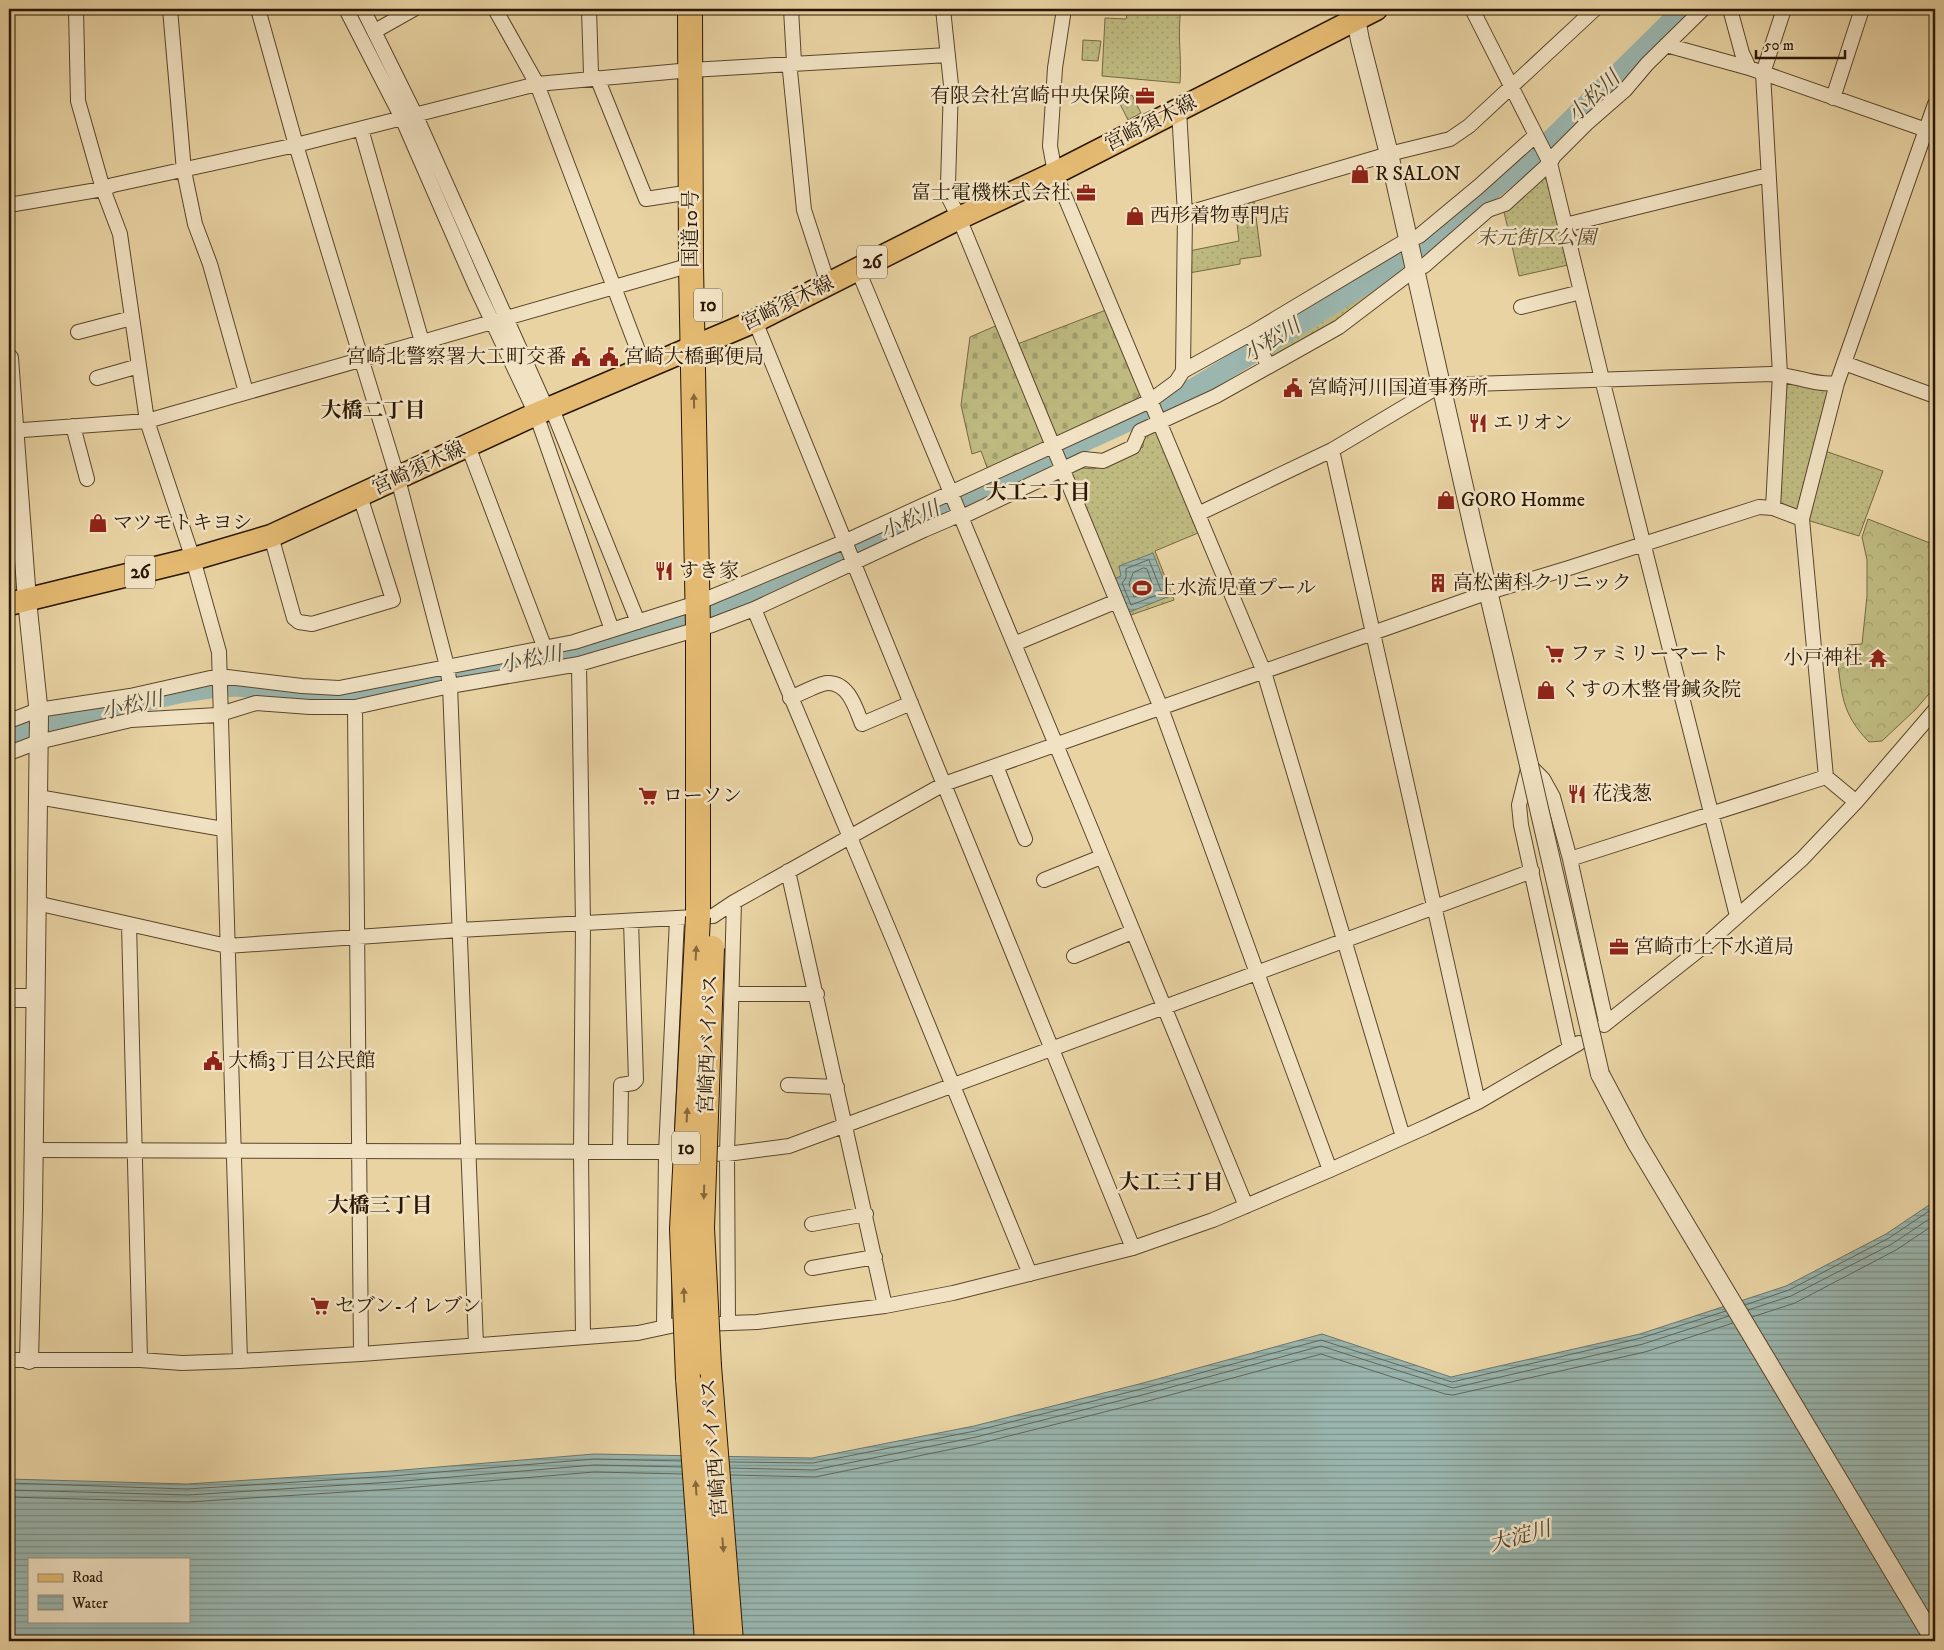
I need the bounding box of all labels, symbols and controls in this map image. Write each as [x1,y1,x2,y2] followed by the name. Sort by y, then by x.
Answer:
[1756,28,1845,60] scale bar
[1764,36,1794,55] text: 50 m
[1562,64,1627,128] water label: 小松川
[930,84,1130,109] place label: 有限会社宮崎中央保険
[1134,85,1156,107] office icon: 有限会社宮崎中央保険
[1101,90,1201,158] street label: 宮崎須木線
[1375,162,1461,187] place label: R SALON
[1349,163,1371,185] shop icon: R SALON
[911,181,1071,206] place label: 富士電機株式会社
[1075,182,1097,204] office icon: 富士電機株式会社
[679,190,704,268] street label: 国道10号
[1150,204,1290,229] place label: 西形着物専門店
[1124,205,1146,227] shop icon: 西形着物専門店
[1476,226,1599,251] park label: 末元街区公園
[857,246,887,278] road number: 26
[738,271,838,337] street label: 宮崎須木線
[694,288,722,322] road number: 10
[1238,312,1307,369] water label: 小松川
[346,345,566,370] place label: 宮崎北警察署大工町交番
[624,345,764,370] place label: 宮崎大橋郵便局
[570,346,592,368] public building icon: 宮崎北警察署大工町交番
[598,346,620,368] public building icon: 宮崎大橋郵便局
[1308,376,1488,401] place label: 宮崎河川国道事務所
[1282,377,1304,399] public building icon: 宮崎河川国道事務所
[690,393,698,409] one-way arrow
[321,398,426,424] district label: 大橋二丁目
[1493,411,1573,436] place label: エリオン
[1467,412,1489,434] restaurant icon: エリオン
[368,437,470,501] street label: 宮崎須木線
[986,480,1091,506] district label: 大工二丁目
[1461,488,1585,513] place label: GORO Homme
[1435,489,1457,511] shop icon: GORO Homme
[876,495,946,546] water label: 小松川
[113,511,252,536] place label: マツモトキヨシ
[87,512,109,534] shop icon: マツモトキヨシ
[125,556,155,588] road number: 26
[679,559,739,584] place label: すき家
[653,560,675,582] restaurant icon: すき家
[1453,571,1632,596] place label: 高松歯科クリニック
[1427,572,1449,594] building icon: 高松歯科クリニック
[1157,576,1316,601] place label: 上水流児童プール
[1131,577,1153,599] sports icon: 上水流児童プール
[497,640,566,679] water label: 小松川
[1570,642,1730,667] place label: ファミリーマート
[1544,643,1566,665] supermarket icon: ファミリーマート
[1783,646,1863,671] place label: 小戸神社
[1867,647,1889,669] temple icon: 小戸神社
[1561,678,1741,703] place label: くすの木整骨鍼灸院
[1535,679,1557,701] shop icon: くすの木整骨鍼灸院
[98,686,168,726] water label: 小松川
[1592,782,1652,807] place label: 花浅葱
[1566,783,1588,805] restaurant icon: 花浅葱
[663,784,742,809] place label: ローソン
[637,785,659,807] supermarket icon: ローソン
[1634,935,1794,960] place label: 宮崎市上下水道局
[1608,936,1630,958] office icon: 宮崎市上下水道局
[692,944,700,960] one-way arrow
[694,974,724,1114] street label: 宮崎西バイパス
[228,1049,375,1074] place label: 大橋3丁目公民館
[202,1050,224,1072] public building icon: 大橋3丁目公民館
[684,1107,692,1123] one-way arrow
[672,1132,700,1164] road number: 10
[1119,1170,1224,1196] district label: 大工三丁目
[699,1184,707,1200] one-way arrow
[328,1193,433,1219] district label: 大橋三丁目
[680,1286,688,1302] one-way arrow
[335,1294,482,1319] place label: セブン-イレブン
[309,1295,331,1317] supermarket icon: セブン-イレブン
[696,1377,734,1519] street label: 宮崎西バイパス
[691,1480,699,1496] one-way arrow
[1486,1516,1556,1558] water label: 大淀川
[720,1538,728,1554] one-way arrow
[28,1558,190,1622] legend
[72,1568,104,1587] text: Road
[71,1594,108,1613] text: Water

